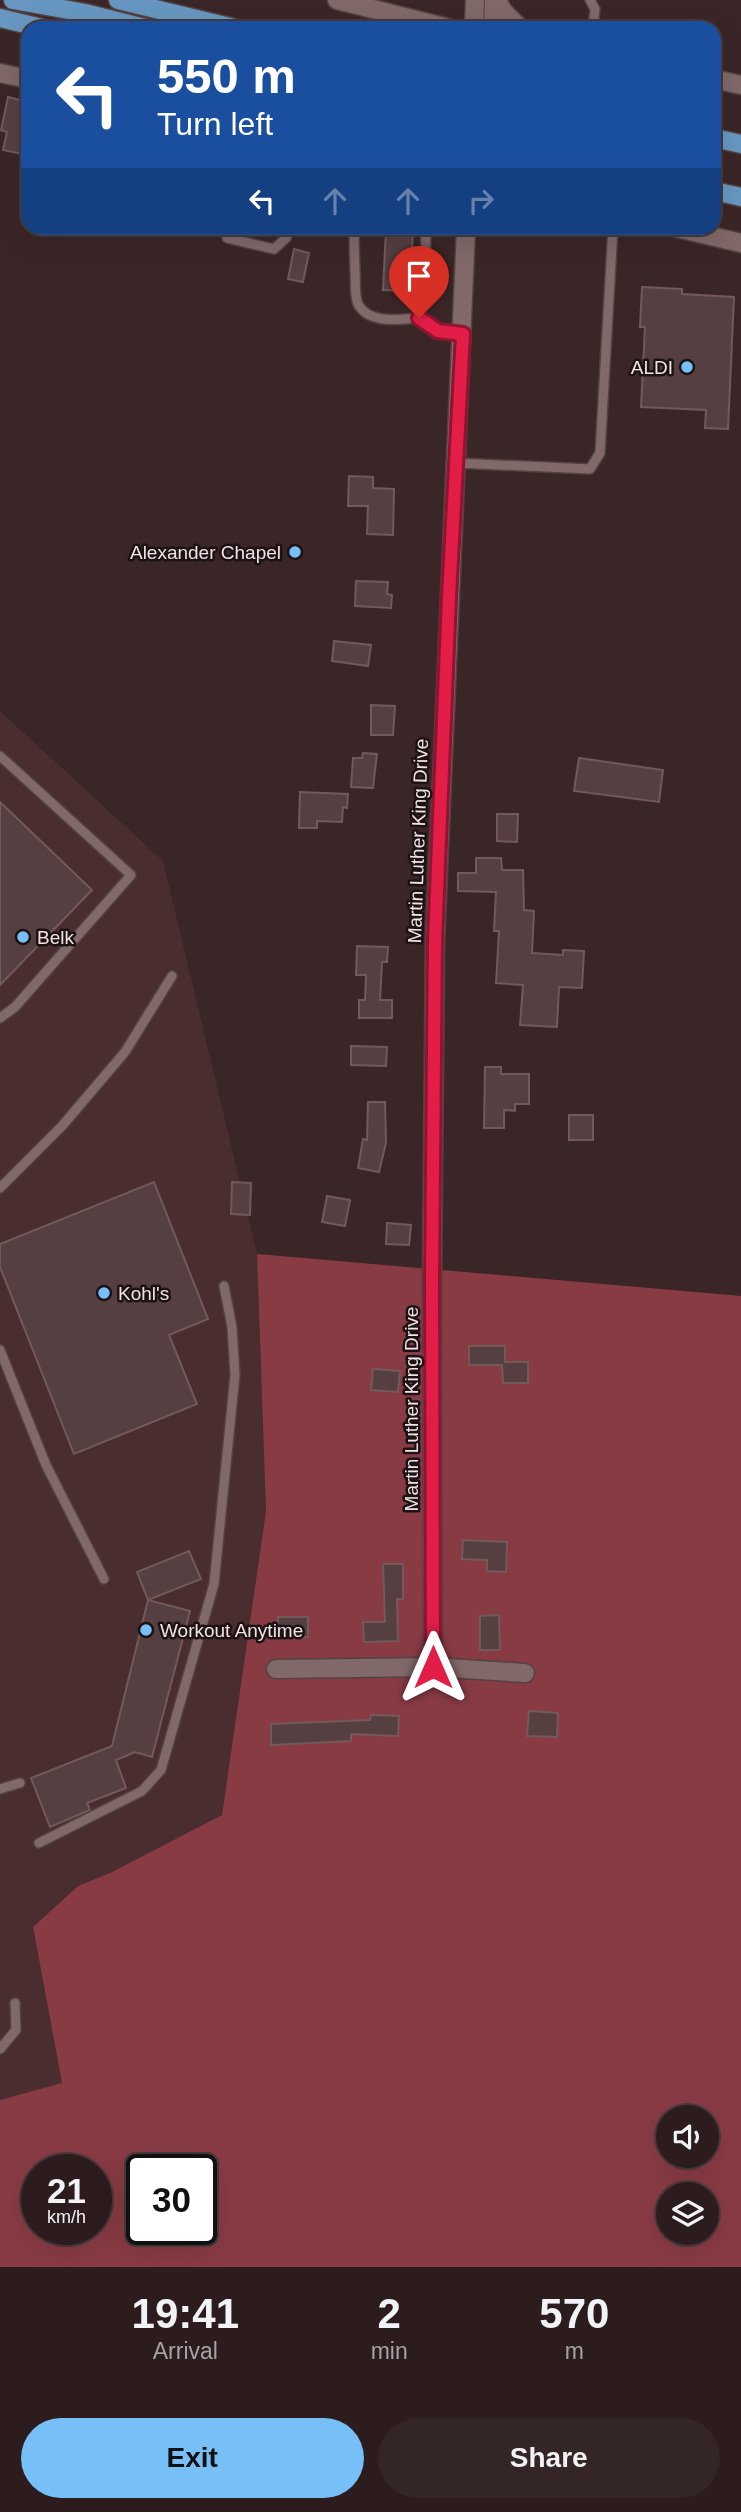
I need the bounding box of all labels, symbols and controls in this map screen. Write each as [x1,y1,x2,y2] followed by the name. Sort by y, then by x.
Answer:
[42,49,133,140] icon: left
[157,49,296,103] text: 550 m
[157,106,273,142] text: Turn left
[243,182,281,220] icon: left
[316,182,354,220] icon: ahead
[389,182,427,220] icon: ahead
[462,182,500,220] icon: right
[389,246,449,318] pin
[400,257,438,295] icon: arrive
[631,357,673,378] place label: ALDI
[679,359,695,375] marker: ALDI
[130,542,281,563] place label: Alexander Chapel
[287,544,303,560] marker: Alexander Chapel
[404,738,432,944] street label: Martin Luther King Drive
[37,927,74,948] place label: Belk
[15,929,31,945] marker: Belk
[118,1283,169,1304] place label: Kohl's
[96,1285,112,1301] marker: Kohl's
[401,1307,422,1511] street label: Martin Luther King Drive
[160,1620,303,1641] place label: Workout Anytime
[138,1622,154,1638] marker: Workout Anytime
[396,1630,470,1704] position arrow
[656,2105,719,2245] map controls
[656,2105,719,2168] button: sound
[126,2154,217,2245] speed limit sign: 30
[47,2171,86,2210] text: 21
[656,2182,719,2245] button: layers
[47,2207,86,2227] text: km/h
[132,2290,239,2337] text: 19:41
[377,2290,401,2337] text: 2
[539,2290,609,2337] text: 570
[153,2338,218,2364] text: Arrival
[371,2338,408,2364] text: min
[565,2338,584,2364] text: m
[21,2418,364,2498] button: Exit
[378,2418,720,2498] button: Share

